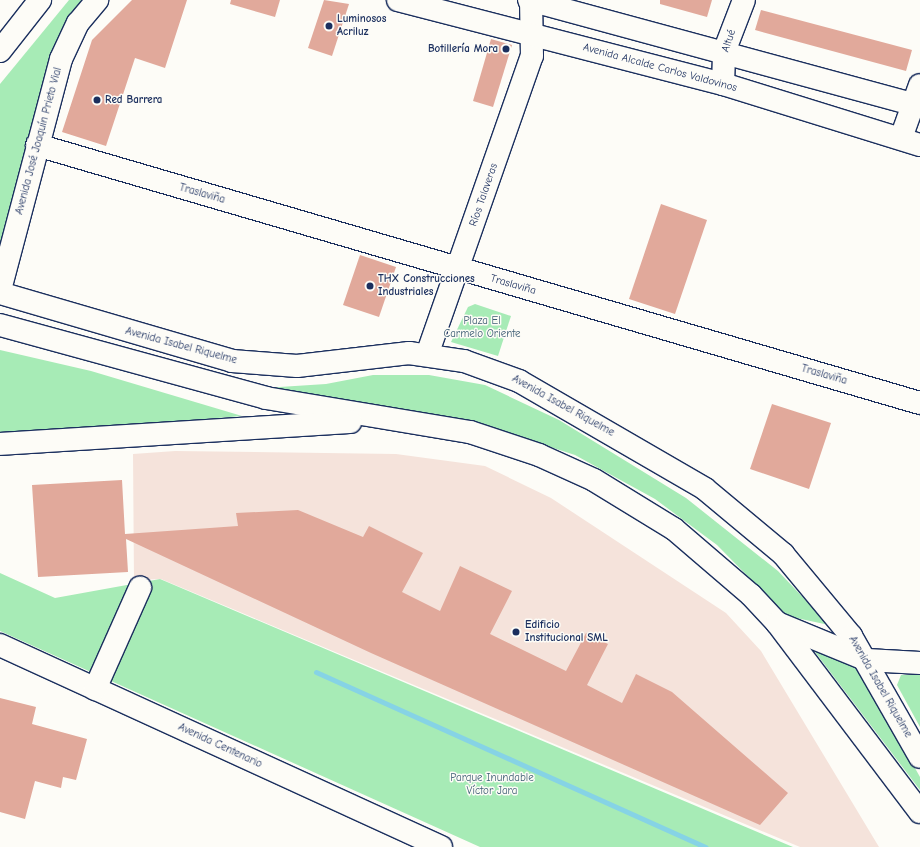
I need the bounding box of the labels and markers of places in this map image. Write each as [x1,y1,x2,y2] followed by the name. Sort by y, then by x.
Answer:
[337,13,386,39] place label: Luminosos Acriluz
[324,21,334,31] marker: Luminosos Acriluz
[428,42,498,56] place label: Botillería Mora
[501,44,511,54] marker: Botillería Mora
[105,93,162,107] place label: Red Barrera
[92,95,102,105] marker: Red Barrera
[378,273,475,299] place label: THX Construcciones Industriales
[365,281,375,291] marker: THX Construcciones Industriales
[525,619,608,645] place label: Edificio Institucional SML
[510,626,522,638] marker: Edificio Institucional SML

